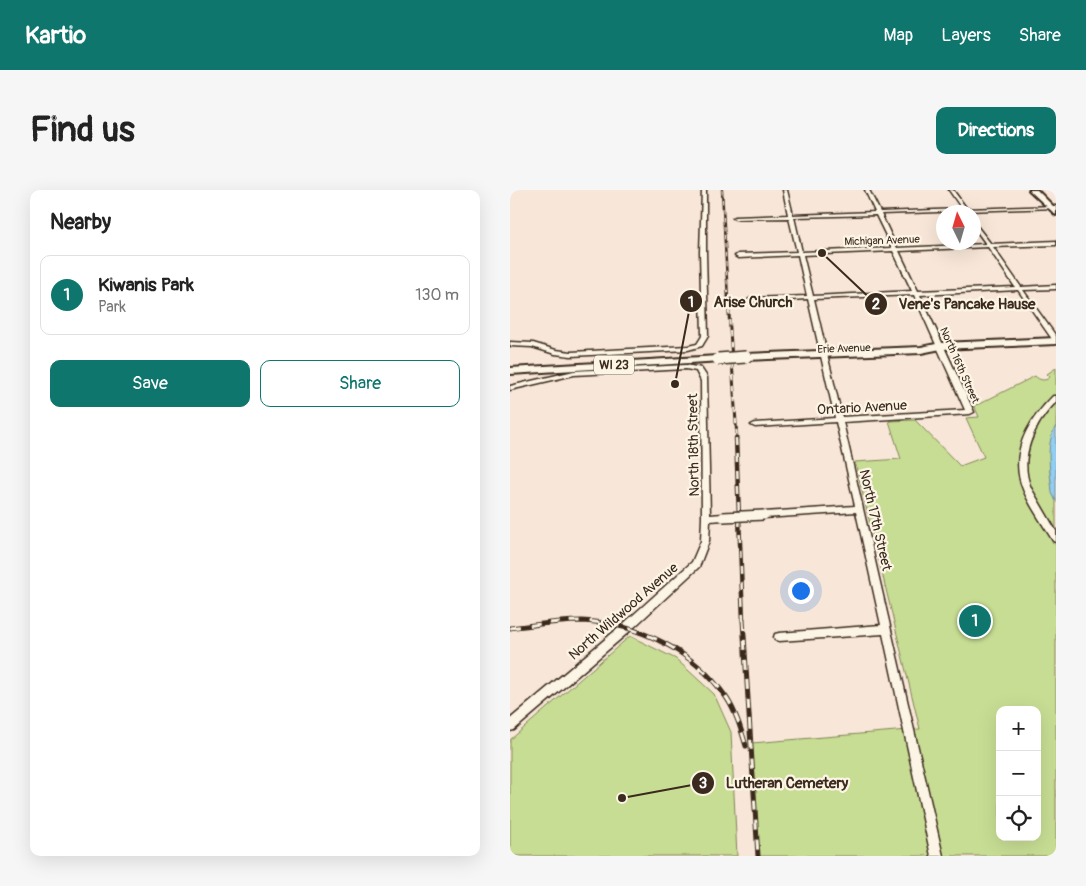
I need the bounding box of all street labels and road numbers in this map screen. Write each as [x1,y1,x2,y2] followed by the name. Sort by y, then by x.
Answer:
[844,233,921,248] street label: Michigan Avenue
[937,325,982,406] street label: North 16th Street
[817,341,871,356] street label: Erie Avenue
[594,356,634,374] road number: WI 23
[684,393,703,497] street label: North 18th Street
[817,397,907,418] street label: Ontario Avenue
[856,468,895,573] street label: North 17th Street
[565,559,682,663] street label: North Wildwood Avenue

